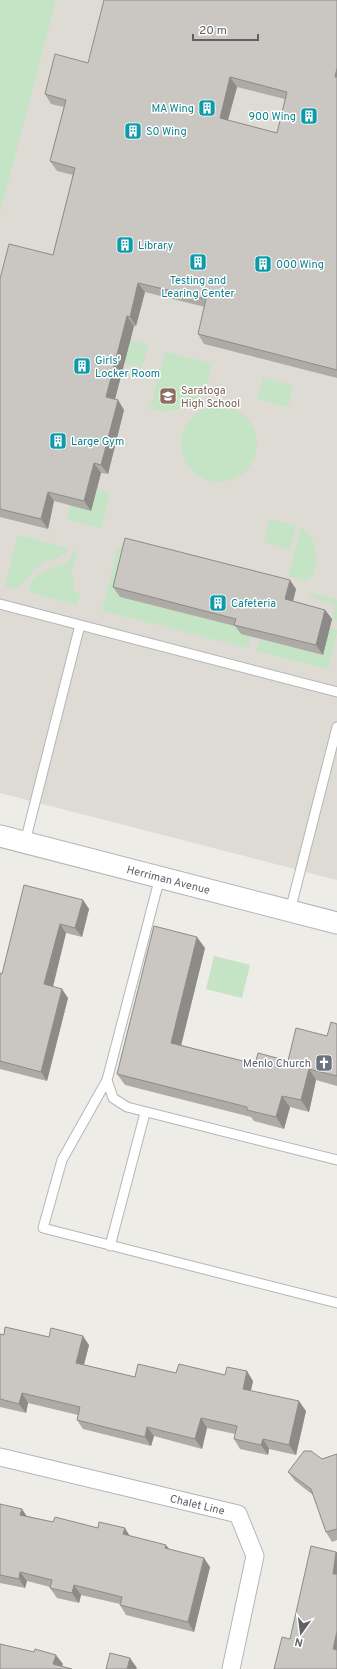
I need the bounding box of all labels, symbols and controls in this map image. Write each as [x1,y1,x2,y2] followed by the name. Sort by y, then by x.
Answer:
[193,16,258,42] scale bar
[199,23,227,39] text: 20 m
[197,98,217,118] building icon: MA Wing
[151,102,194,116] place label: MA Wing
[299,106,319,126] building icon: 900 Wing
[249,110,296,124] place label: 900 Wing
[123,121,143,141] building icon: S0 Wing
[146,125,187,139] place label: S0 Wing
[115,235,135,255] building icon: Library
[138,239,173,253] place label: Library
[188,252,208,272] building icon: Testing and Learing Center
[253,254,273,274] building icon: 000 Wing
[276,258,324,272] place label: 000 Wing
[161,274,236,301] place label: Testing and Learing Center
[95,354,160,381] place label: Girls' Locker Room
[72,356,92,376] building icon: Girls' Locker Room
[181,384,240,411] place label: Saratoga High School
[158,386,178,406] school or university icon: Saratoga High School
[48,431,68,451] building icon: Large Gym
[71,435,124,449] place label: Large Gym
[208,593,228,613] building icon: Cafeteria
[231,597,276,611] place label: Cafeteria
[125,863,211,898] street label: Herriman Avenue
[314,1053,334,1073] church icon: Menlo Church
[243,1057,311,1071] place label: Menlo Church
[168,1492,226,1519] street label: Chalet Line
[281,1613,321,1653] north arrow
[293,1634,304,1649] text: N

